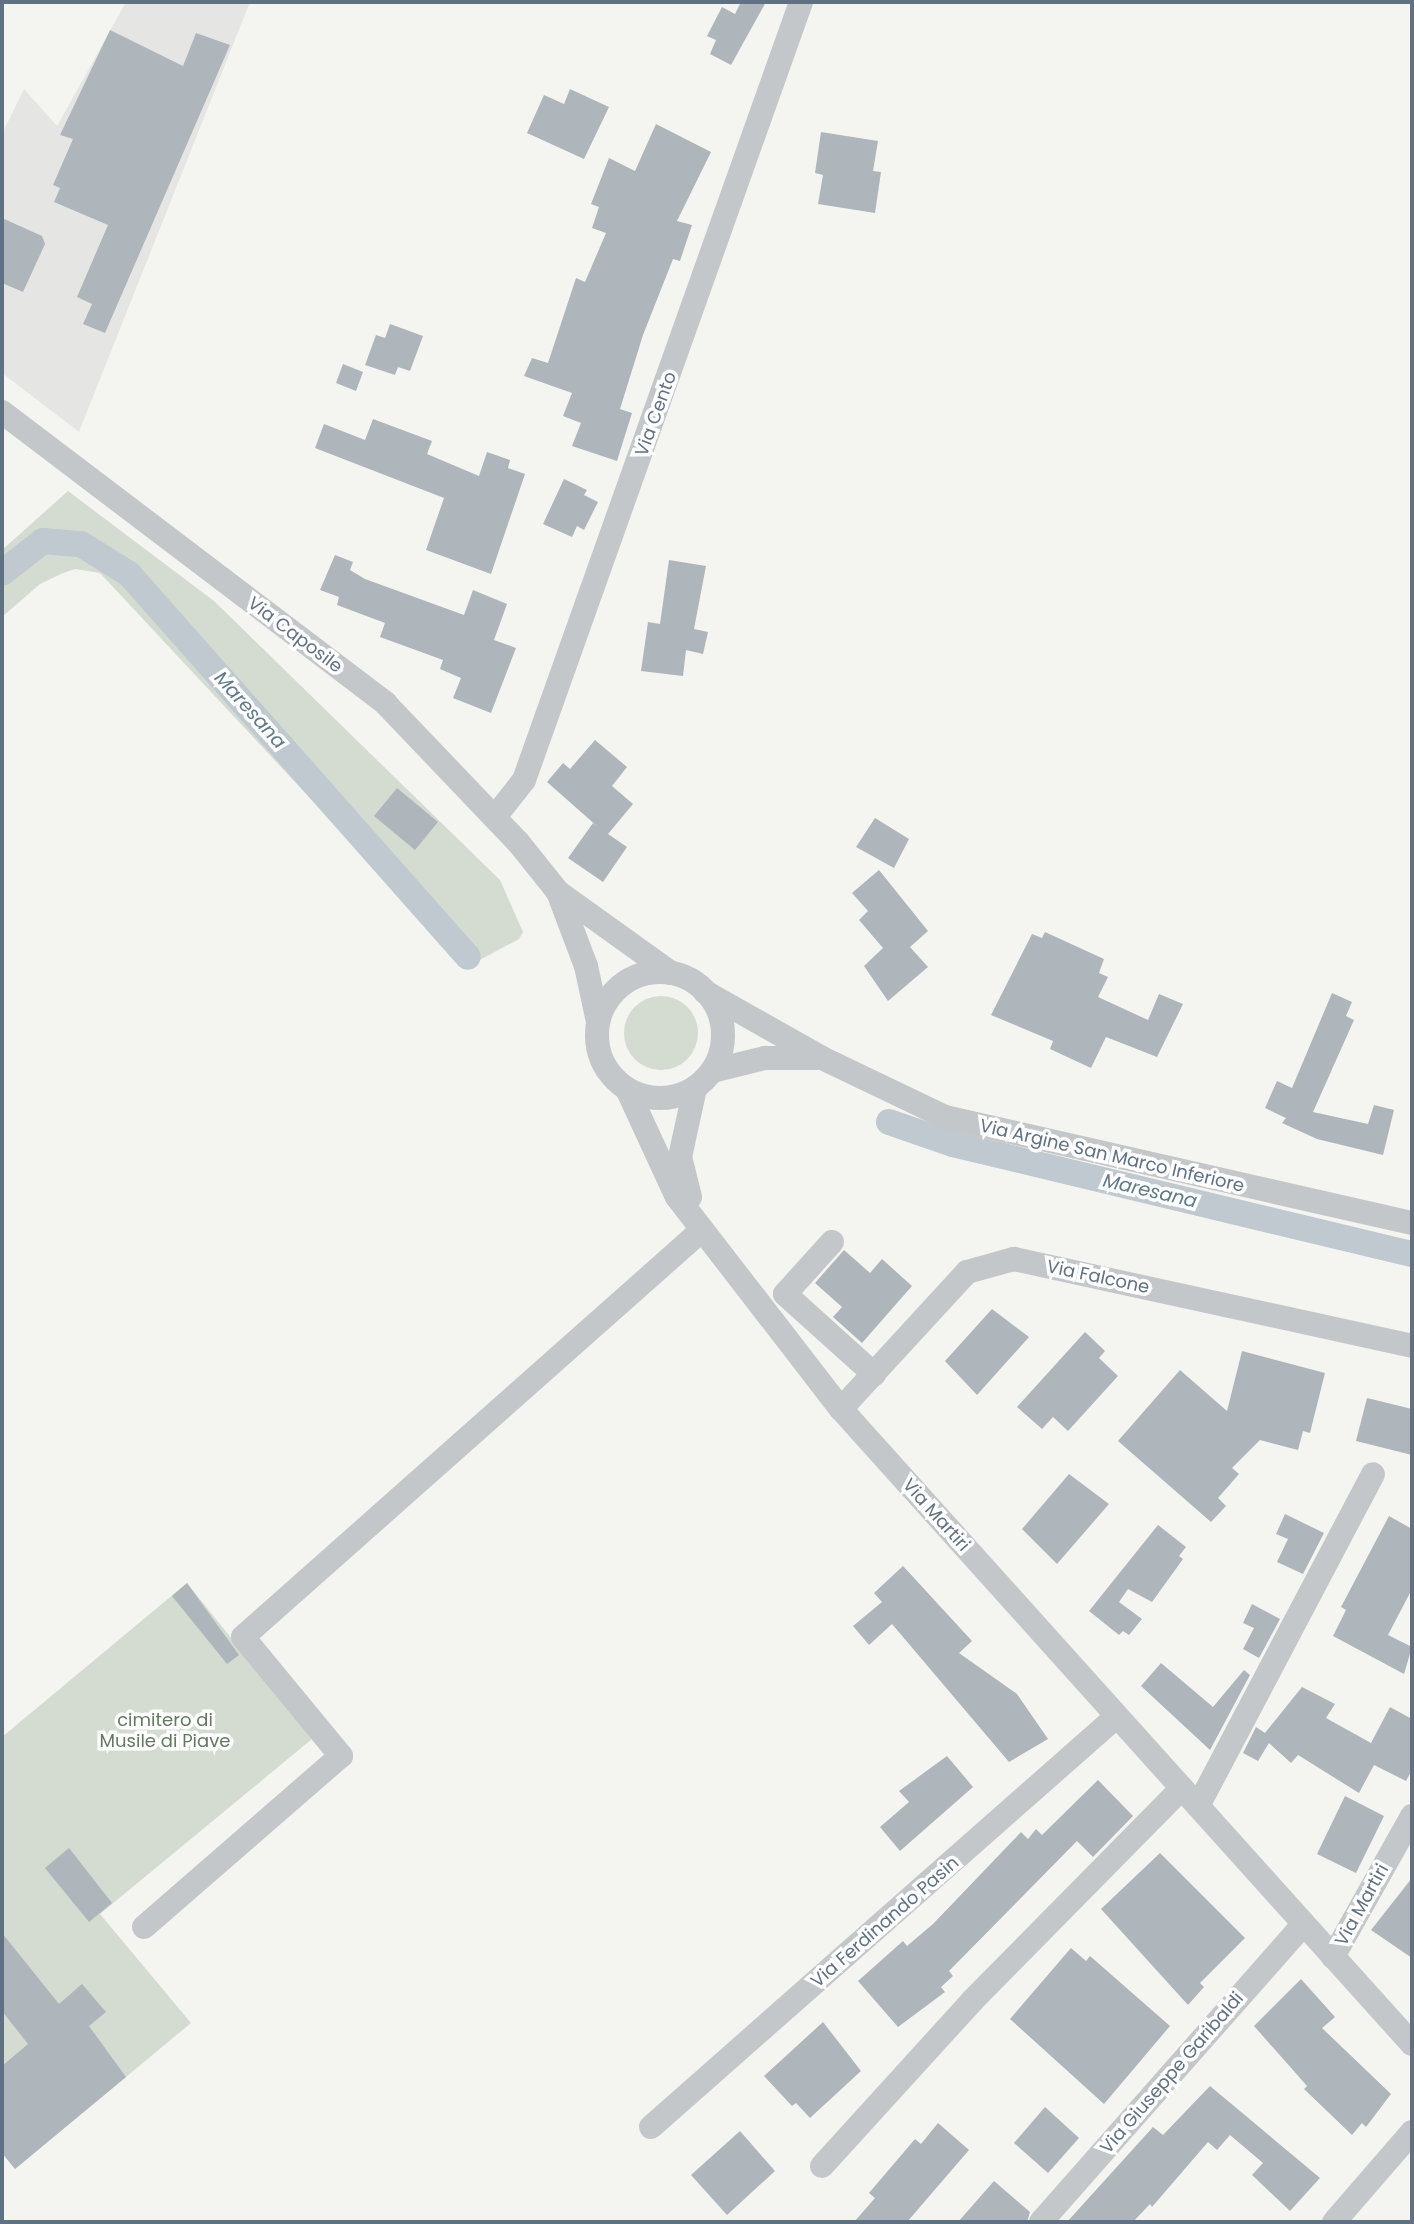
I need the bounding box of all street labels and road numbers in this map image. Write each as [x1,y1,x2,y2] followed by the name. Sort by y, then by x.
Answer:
[631,369,681,459] street label: Via Cento
[243,592,347,678] street label: Via Caposile
[978,1115,1246,1197] street label: Via Argine San Marco Inferiore
[1045,1256,1151,1298] street label: Via Falcone
[898,1474,974,1556] street label: Via Martiri
[807,1852,963,1992] street label: Via Ferdinando Pasin
[1331,1860,1393,1950] street label: Via Martiri
[1096,1988,1248,2158] street label: Via Giuseppe Garibaldi

